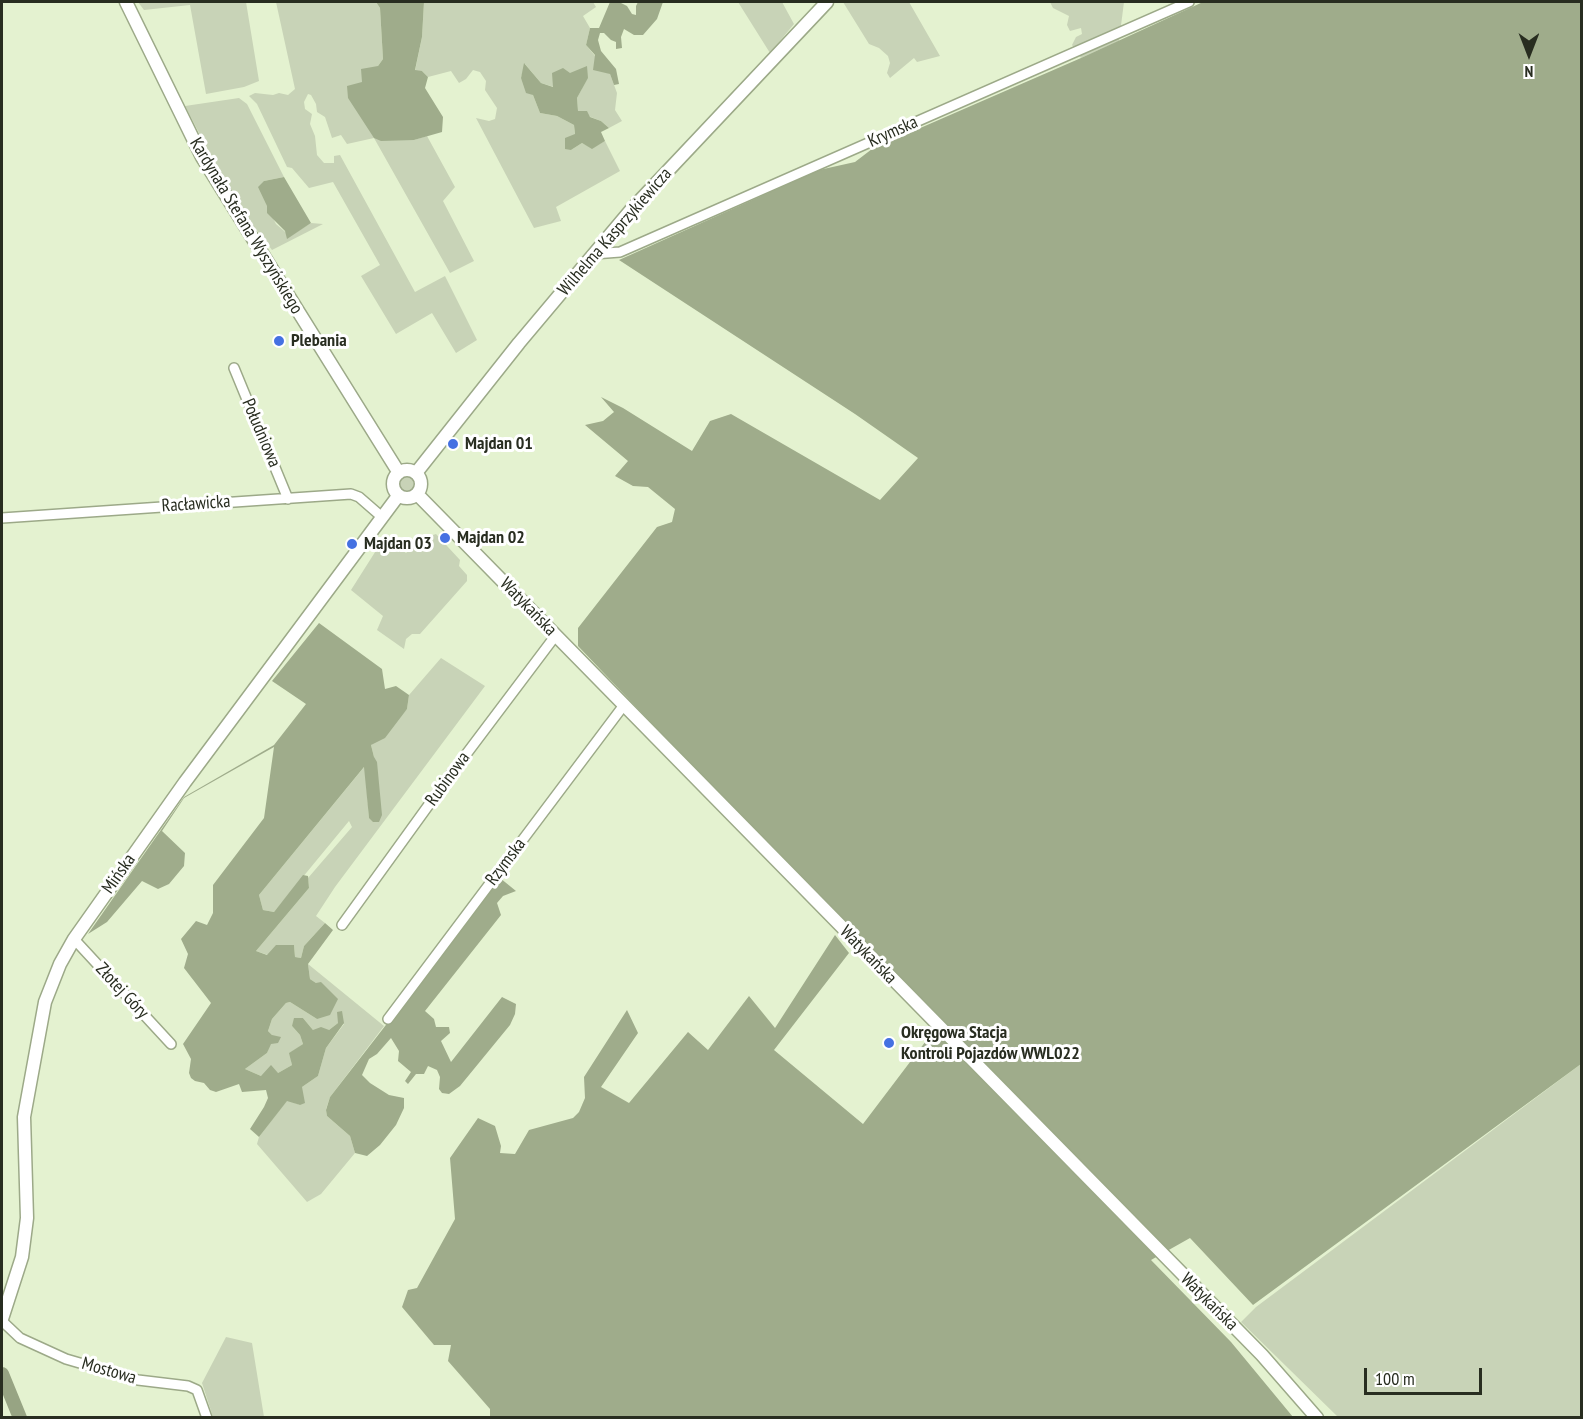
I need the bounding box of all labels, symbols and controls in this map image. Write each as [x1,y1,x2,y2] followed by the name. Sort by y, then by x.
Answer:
[1499,24,1559,84] north arrow
[1525,62,1533,82] text: N
[865,112,921,152] street label: Krymska
[185,134,307,318] street label: Kardynała Stefana Wyszyńskiego
[553,164,677,300] street label: Wilhelma Kasprzykiewicza
[291,330,347,352] place label: Plebania
[272,334,286,348] marker: Plebania
[237,395,285,471] street label: Południowa
[465,433,533,455] place label: Majdan 01
[446,437,460,451] marker: Majdan 01
[161,491,231,517] street label: Racławicka
[457,527,525,549] place label: Majdan 02
[438,531,452,545] marker: Majdan 02
[364,533,432,555] place label: Majdan 03
[345,537,359,551] marker: Majdan 03
[495,573,561,641] street label: Watykańska
[421,748,475,810] street label: Rubinowa
[481,834,531,890] street label: Rzymska
[98,850,140,898] street label: Mińska
[835,921,901,989] street label: Watykańska
[91,959,153,1023] street label: Złotej Góry
[901,1022,1080,1064] place label: Okręgowa Stacja Kontroli Pojazdów WWL022
[882,1036,896,1050] marker: Okręgowa Stacja Kontroli Pojazdów WWL022
[1176,1269,1242,1335] street label: Watykańska
[79,1353,139,1389] street label: Mostowa
[1367,1356,1486,1394] scale bar
[1375,1367,1415,1390] text: 100 m

